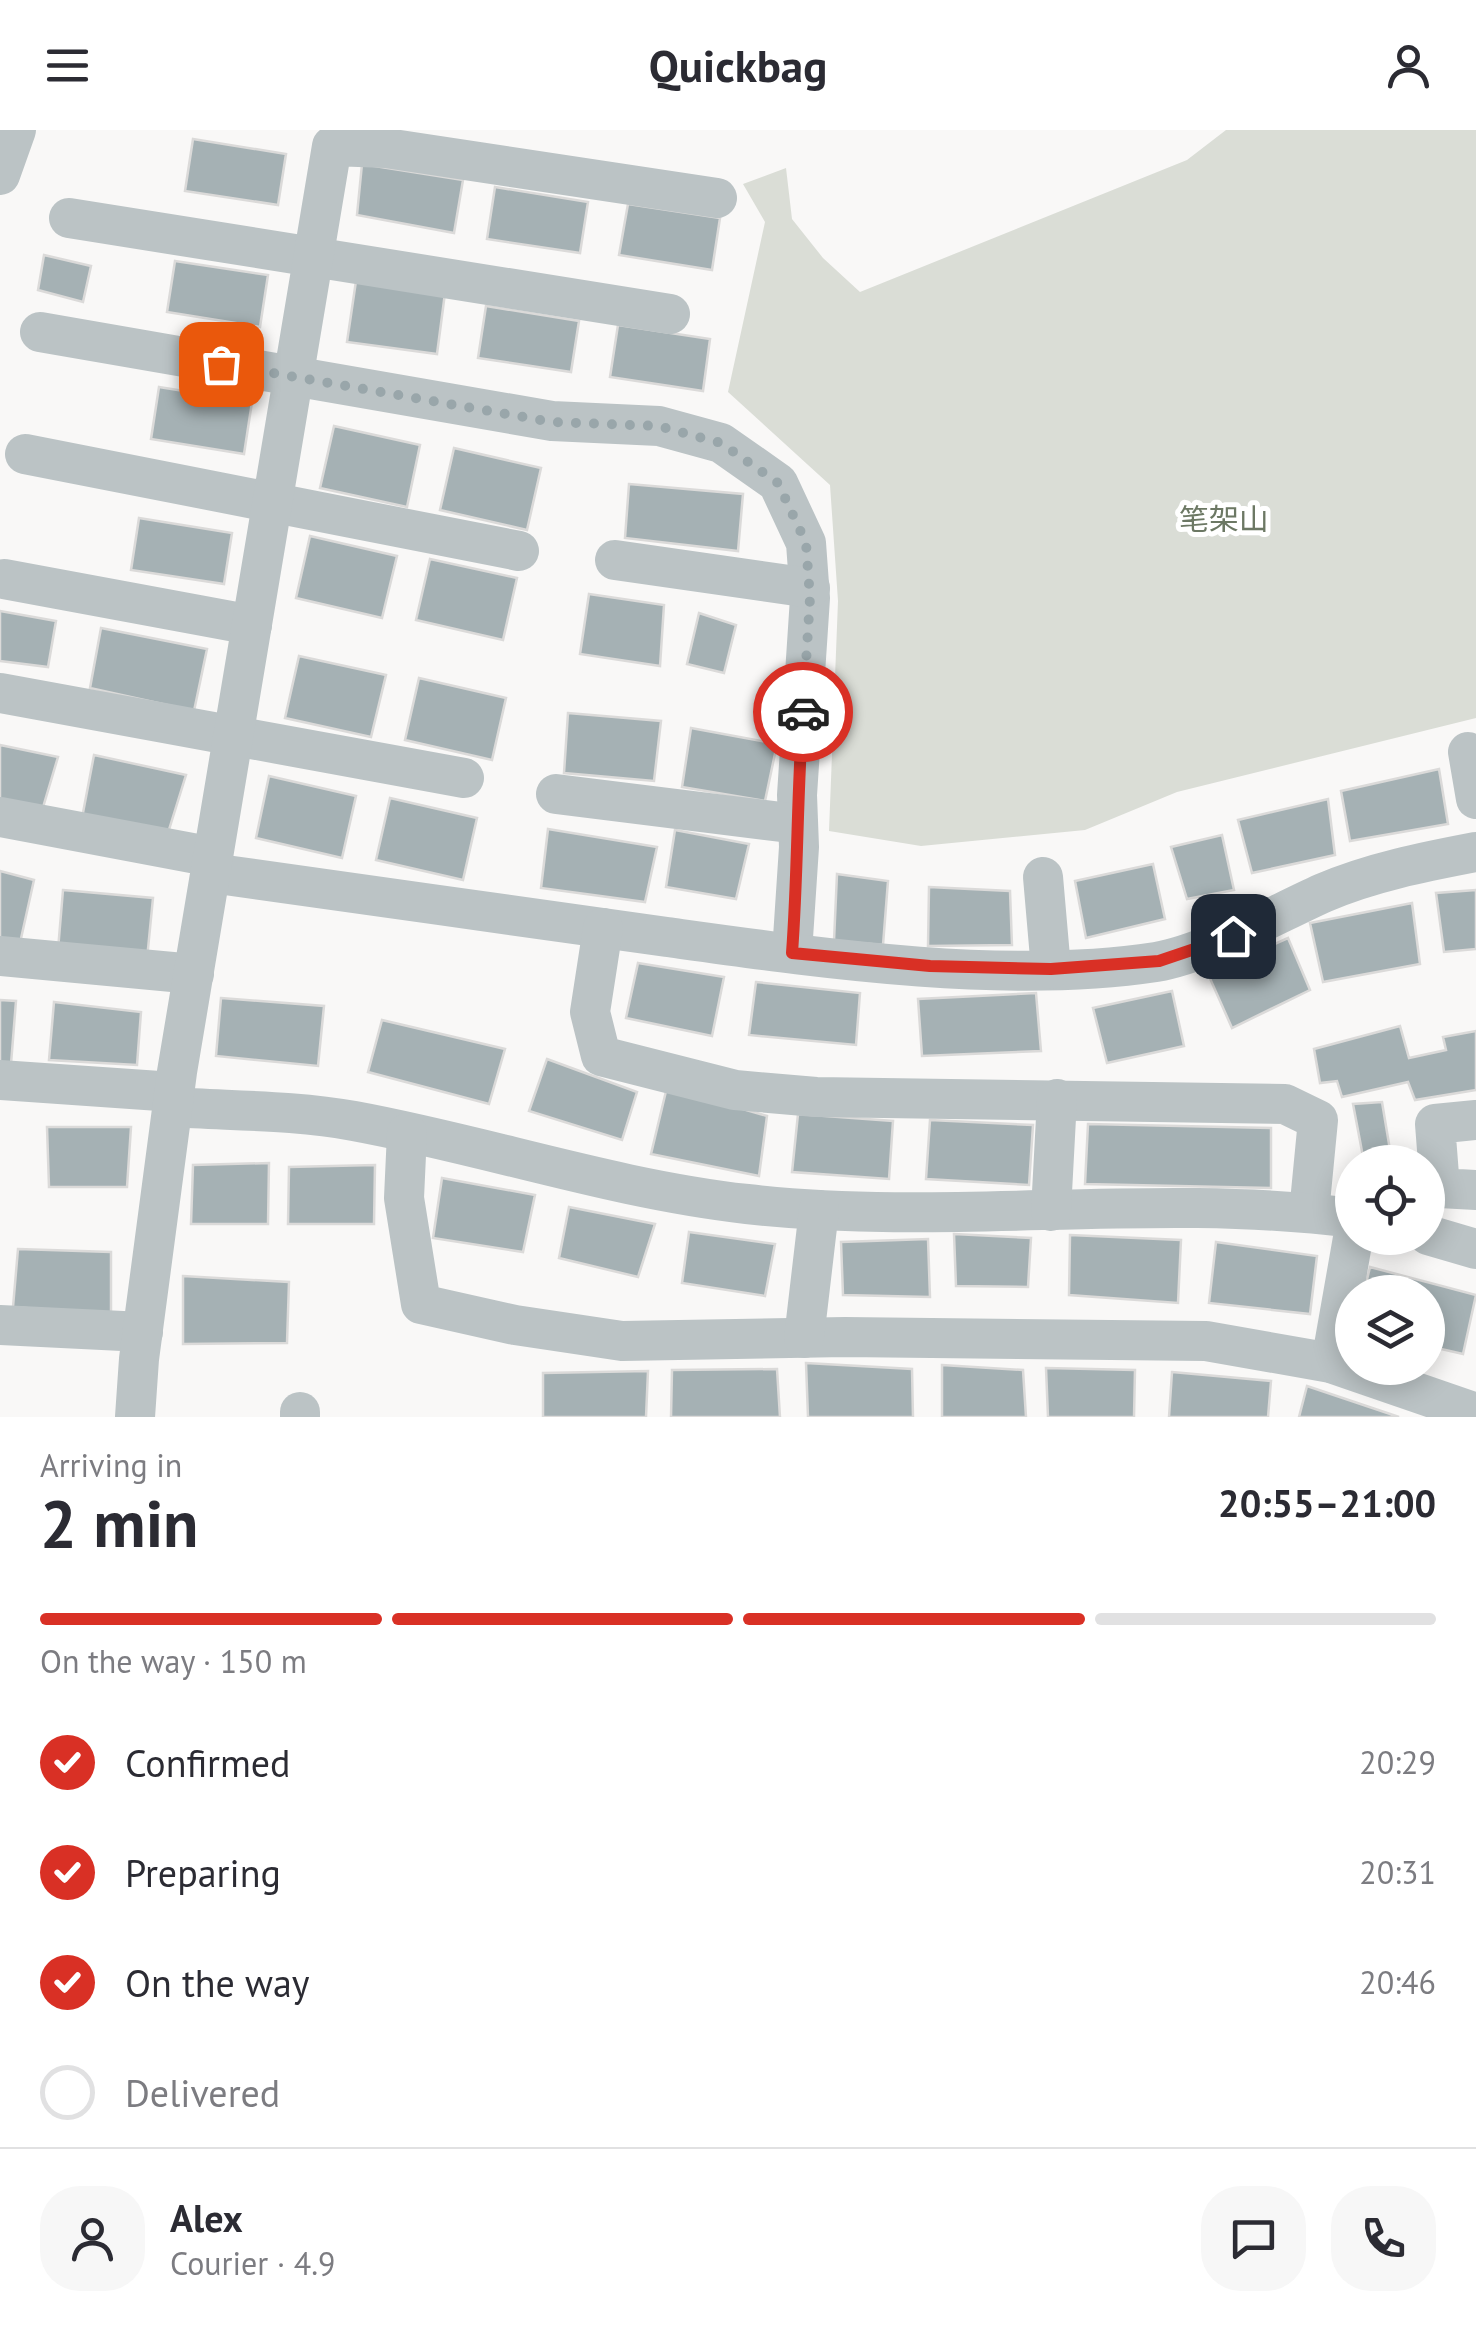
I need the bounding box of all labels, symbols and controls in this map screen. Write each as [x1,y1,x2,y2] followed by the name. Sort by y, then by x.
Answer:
[649,36,827,94] text: Quickbag
[40,38,95,93] icon: menu
[1381,38,1436,93] icon: person
[179,322,264,407] pin
[194,337,249,392] icon: bag
[1179,499,1269,538] park label: 笔架山
[753,662,853,762] courier
[776,685,831,740] icon: car
[1191,894,1276,979] pin
[1206,909,1261,964] icon: home
[1335,1145,1445,1385] map controls
[1335,1145,1445,1255] button: locate
[1335,1275,1445,1385] button: layers
[40,1444,182,1486] text: Arriving in
[1218,1478,1436,1527] text: 20:55–21:00
[40,1481,199,1565] text: 2 min
[40,1640,307,1682] text: On the way · 150 m
[40,1735,95,1790] icon: check
[125,1738,291,1787] text: Confirmed
[1359,1741,1436,1783] text: 20:29
[40,1845,95,1900] icon: check
[125,1848,281,1897] text: Preparing
[1359,1851,1436,1893] text: 20:31
[40,1955,95,2010] icon: check
[125,1958,310,2007] text: On the way
[1359,1961,1436,2003] text: 20:46
[125,2068,280,2117] text: Delivered
[40,2186,145,2291] button: person
[1201,2186,1306,2291] button: chat
[1331,2186,1436,2291] button: phone
[170,2193,243,2242] text: Alex
[170,2242,336,2284] text: Courier · 4.9

